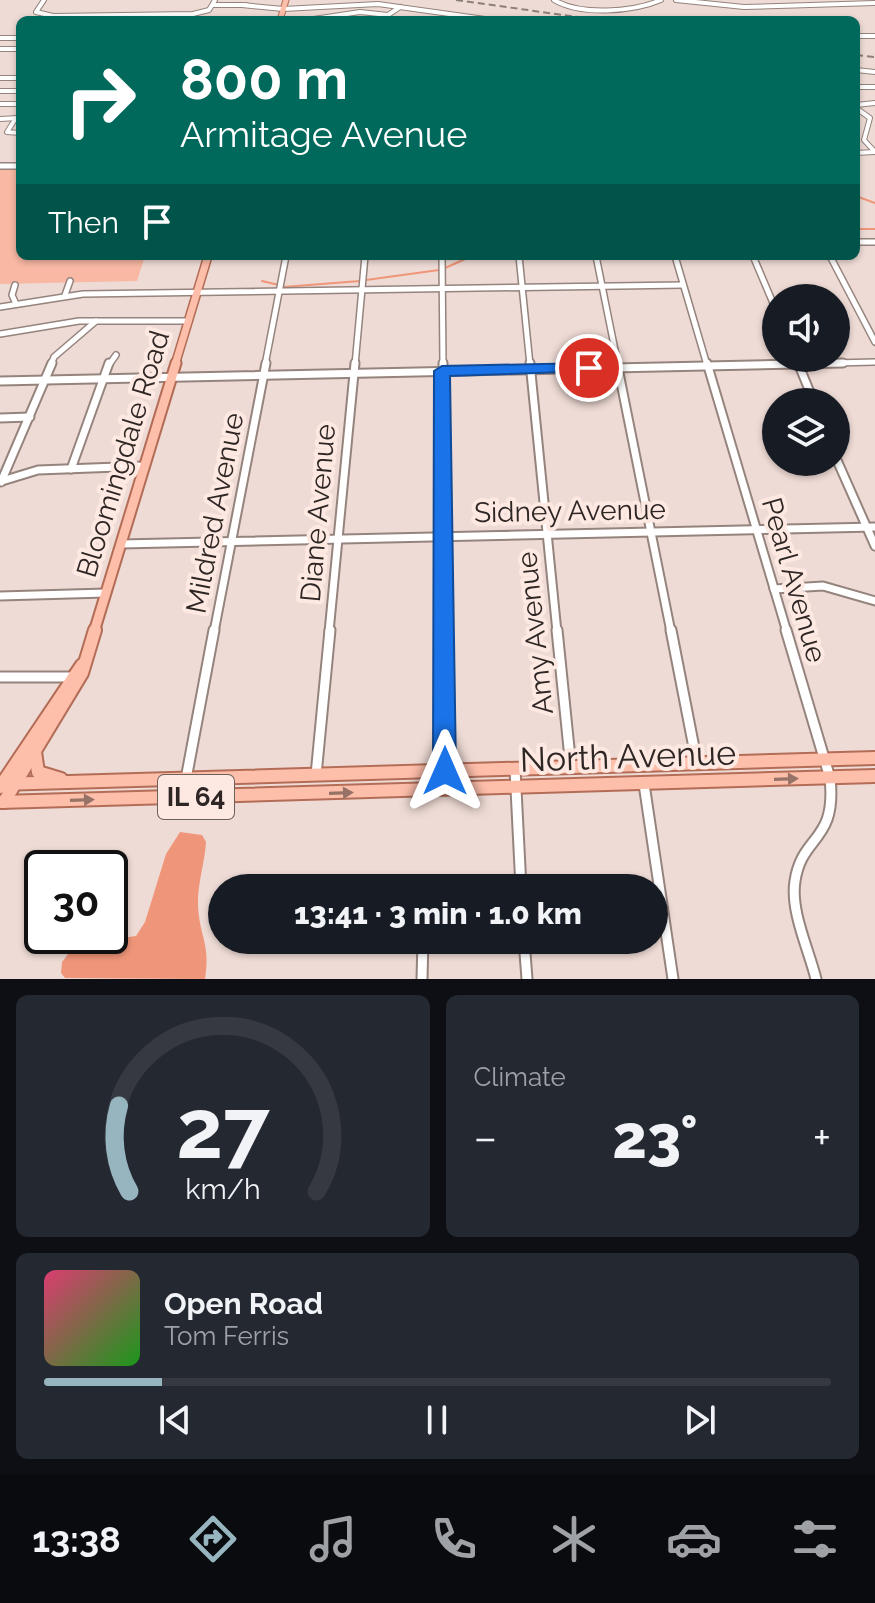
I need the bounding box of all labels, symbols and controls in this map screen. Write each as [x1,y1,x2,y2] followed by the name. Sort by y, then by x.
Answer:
[180,46,348,112] text: 800 m
[48,48,152,152] icon: right
[180,113,467,155] text: Armitage Avenue
[135,200,179,244] icon: arrive
[48,205,119,240] text: Then
[762,284,850,476] map controls
[762,284,850,372] button: sound
[70,327,176,581] street label: Bloomingdale Road
[555,334,623,402] pin
[567,346,611,390] icon: arrive
[762,388,850,476] button: layers
[179,410,251,616] street label: Mildred Avenue
[294,423,342,603] street label: Diane Avenue
[474,493,666,529] street label: Sidney Avenue
[755,494,833,666] street label: Pearl Avenue
[510,550,560,716] street label: Amy Avenue
[403,729,487,813] position arrow
[519,732,737,780] street label: North Avenue
[774,773,799,786] one-way arrow
[158,775,234,819] road number: IL 64
[329,787,354,800] one-way arrow
[70,794,95,806] one-way arrow
[24,850,128,954] speed limit sign: 30
[294,896,582,931] text: 13:41 · 3 min · 1.0 km
[474,1062,566,1092] text: Climate
[176,1080,270,1177] text: 27
[612,1102,698,1172] text: 23°
[474,1112,497,1163] text: −
[813,1112,831,1163] text: +
[185,1172,260,1206] text: km/h
[164,1286,323,1321] text: Open Road
[164,1321,289,1351] text: Tom Ferris
[153,1398,197,1442] icon: previous
[415,1398,459,1442] icon: pause
[678,1398,722,1442] icon: next
[185,1511,241,1567] icon: directions
[305,1511,361,1567] icon: music
[426,1511,482,1567] icon: phone
[546,1511,602,1567] icon: climate
[666,1511,722,1567] icon: car
[787,1511,843,1567] icon: filters
[32,1518,121,1560] text: 13:38

